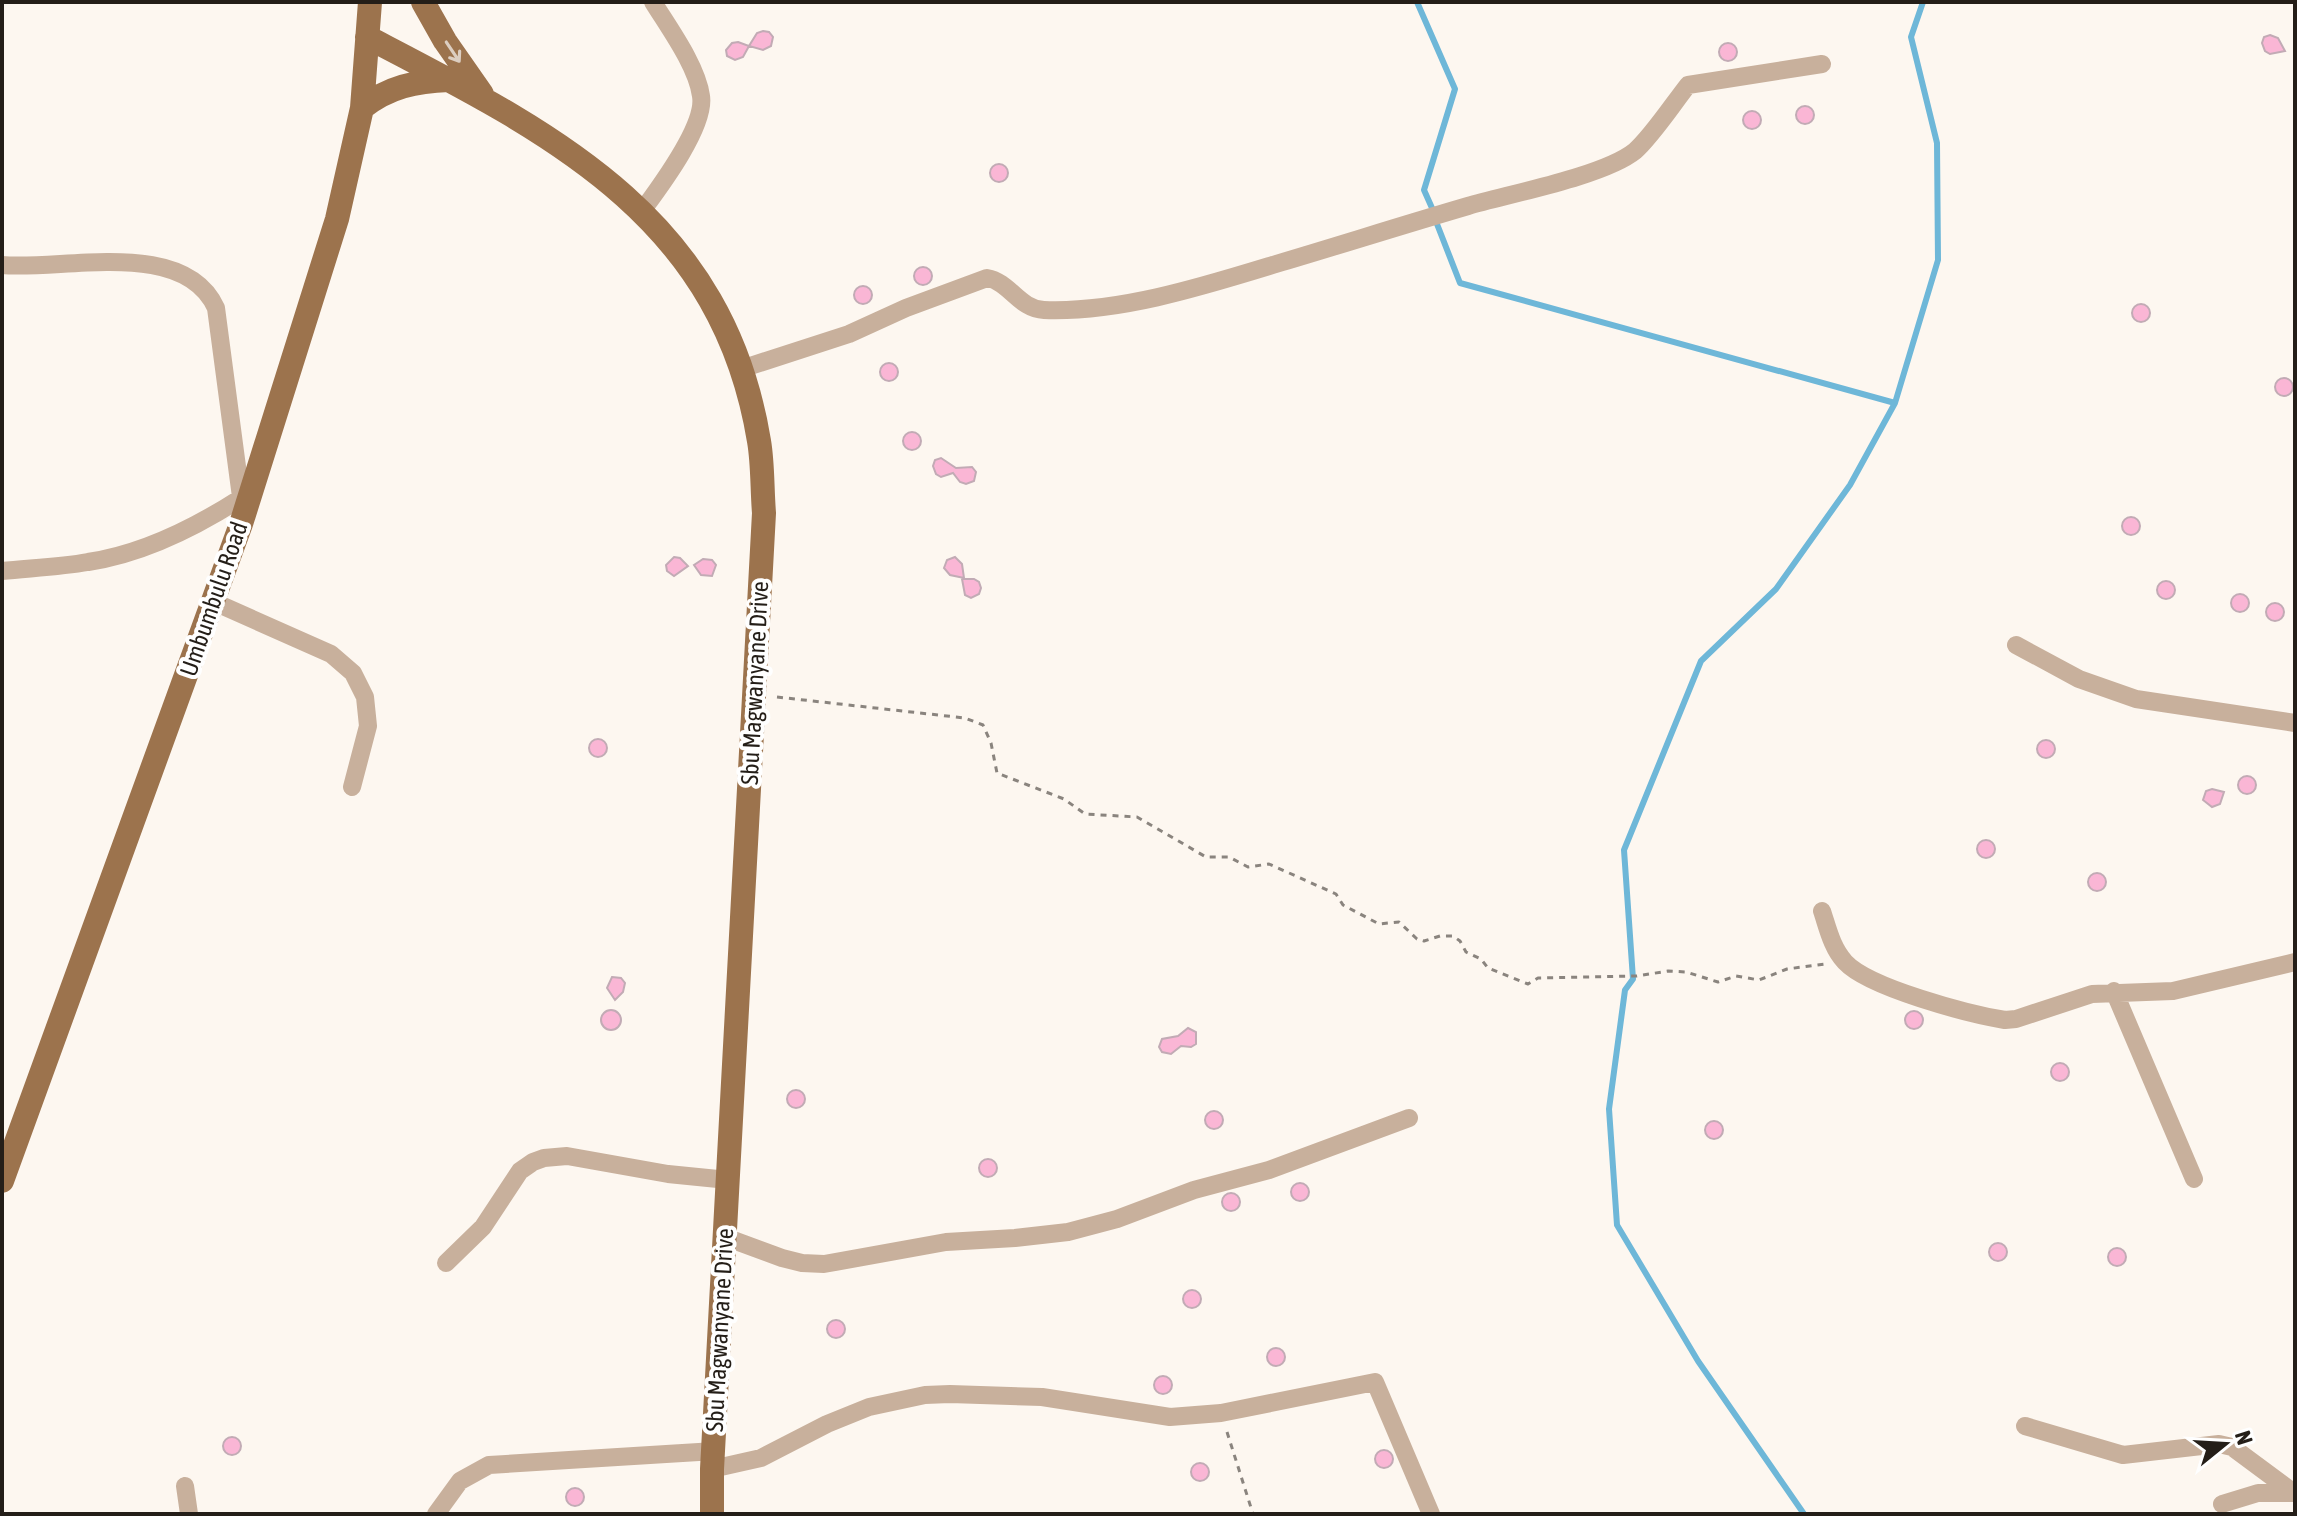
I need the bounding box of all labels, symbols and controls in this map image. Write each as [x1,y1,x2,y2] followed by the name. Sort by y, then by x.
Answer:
[445,40,461,63] one-way arrow
[174,518,253,680] street label: Umbumbulu Road
[736,580,773,786] street label: Sbu Magwanyane Drive
[701,1227,738,1433] street label: Sbu Magwanyane Drive
[2185,1404,2265,1484] north arrow
[2230,1428,2258,1448] text: N

